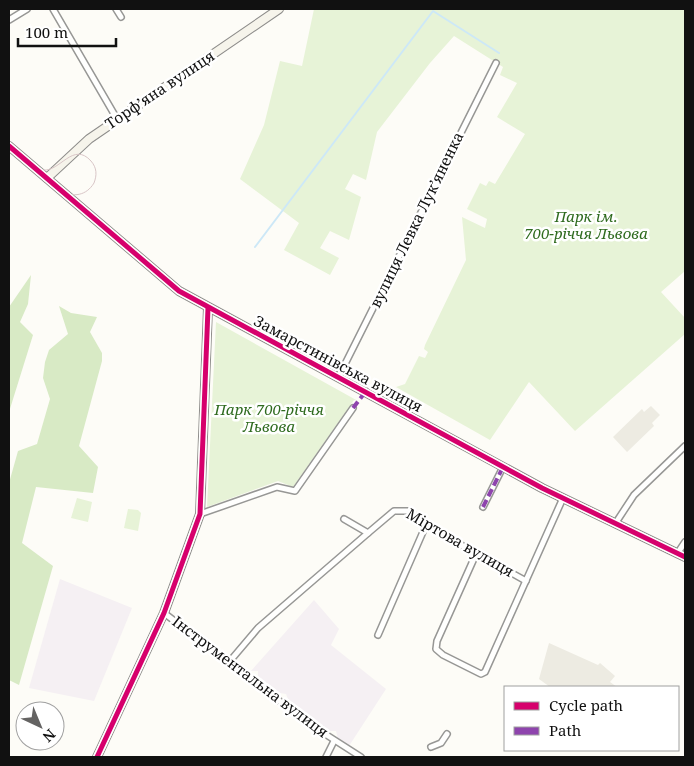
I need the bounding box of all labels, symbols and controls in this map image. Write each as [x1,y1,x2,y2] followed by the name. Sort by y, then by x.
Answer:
[18,15,115,47] scale bar
[25,22,68,42] text: 100 m
[101,45,218,133] street label: Торфʼяна вулиця
[365,128,467,311] street label: вулиця Левка Лукʼяненка
[524,206,648,243] park label: Парк ім. 700-річчя Львова
[251,310,426,416] street label: Замарстинівська вулиця
[213,399,324,436] park label: Парк 700-річчя Львова
[403,503,518,581] street label: Міртова вулиця
[169,611,333,741] street label: Інструментальна вулиця
[504,686,679,751] legend
[549,695,624,715] text: Cycle path
[15,701,65,751] north arrow
[549,720,582,740] text: Path
[39,725,60,746] text: N

